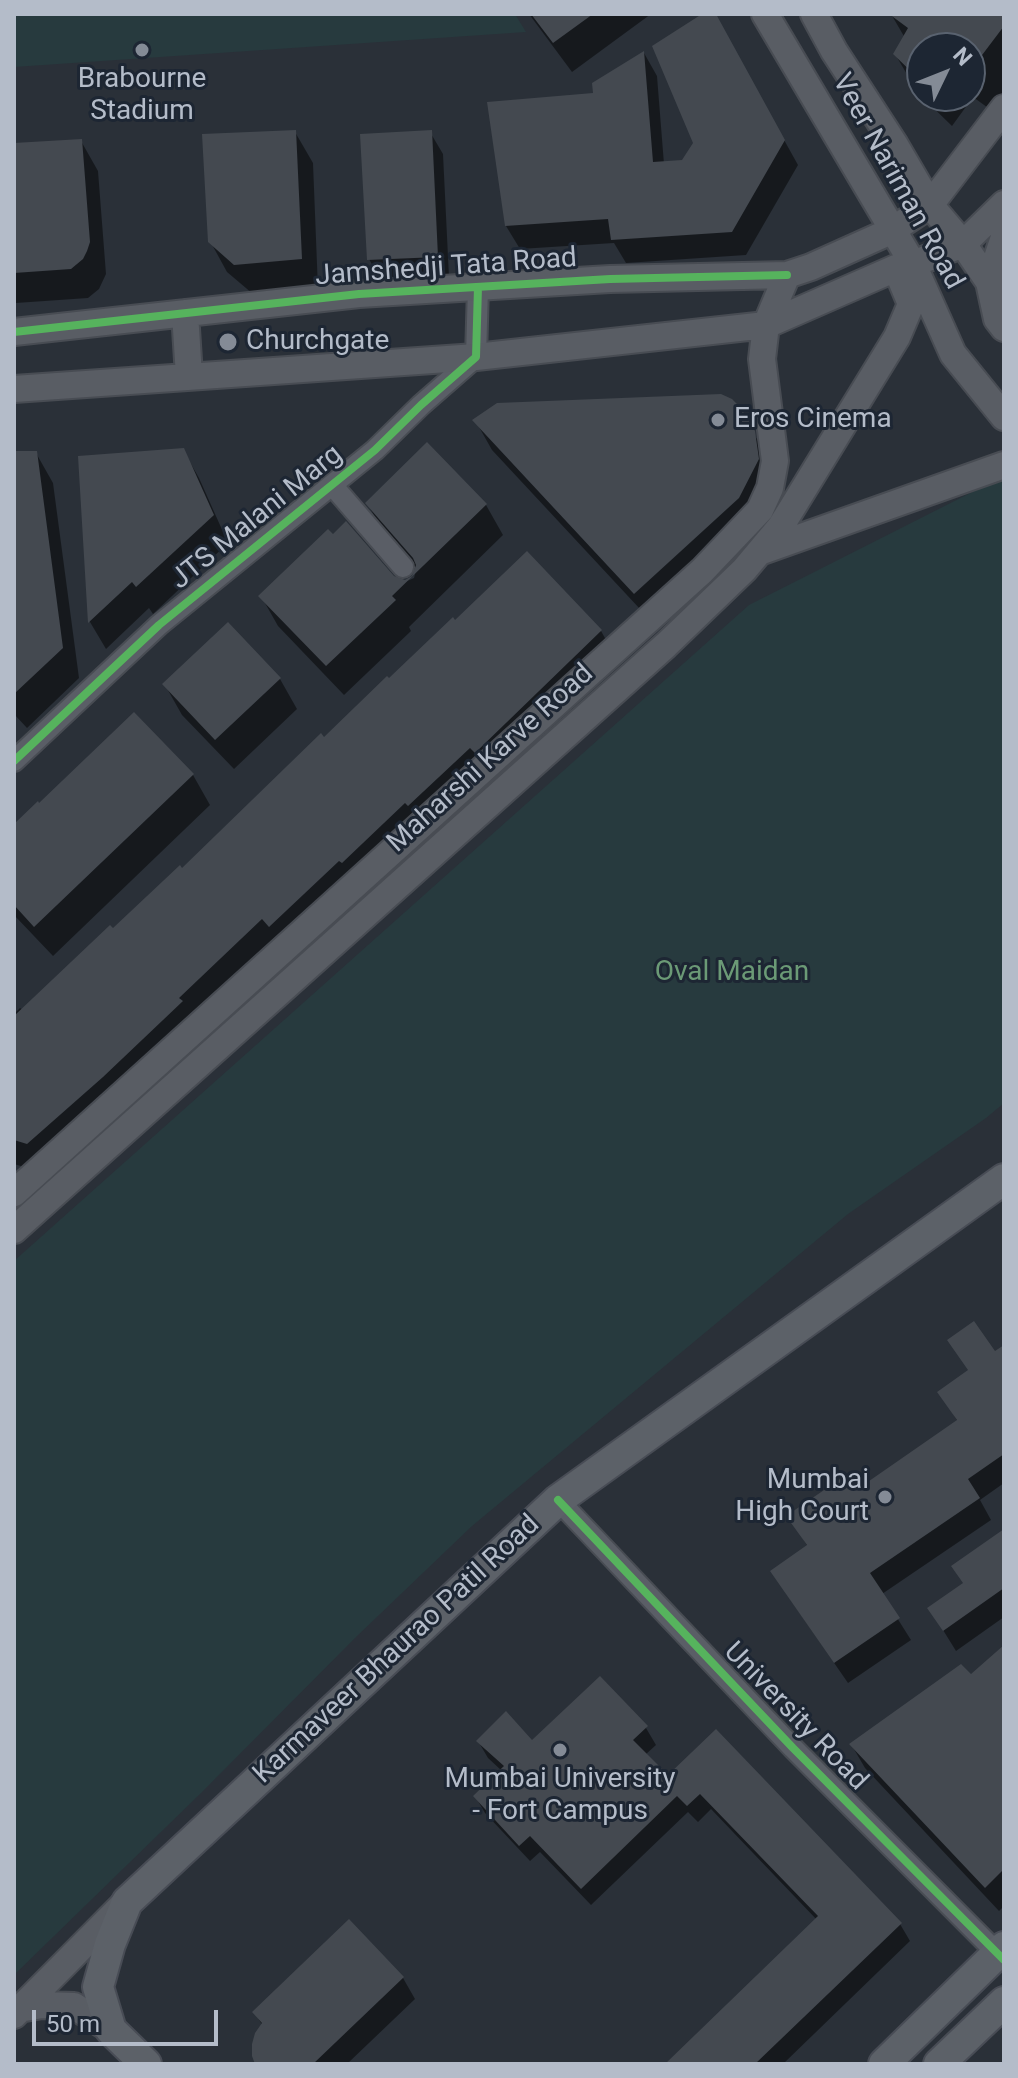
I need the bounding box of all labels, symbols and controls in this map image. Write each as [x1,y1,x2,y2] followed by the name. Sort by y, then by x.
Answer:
[906,32,986,112] north arrow
[133,41,151,59] marker: Brabourne Stadium
[948,42,977,71] text: N
[78,63,206,129] place label: Brabourne Stadium
[824,68,970,296] street label: Veer Nariman Road
[314,242,578,294] street label: Jamshedji Tata Road
[246,325,389,359] place label: Churchgate
[217,331,239,353] marker: Churchgate
[734,403,892,437] place label: Eros Cinema
[709,411,727,429] marker: Eros Cinema
[164,439,350,597] street label: JTS Malani Marg
[381,658,601,860] street label: Maharshi Karve Road
[655,956,809,990] park label: Oval Maidan
[735,1464,869,1530] place label: Mumbai High Court
[876,1488,894,1506] marker: Mumbai High Court
[247,1509,547,1791] street label: Karmaveer Bhaurao Patil Road
[716,1636,874,1798] street label: University Road
[551,1741,569,1759] marker: Mumbai University - Fort Campus
[445,1763,675,1829] place label: Mumbai University - Fort Campus
[36,1994,222,2044] scale bar
[46,2010,100,2038] text: 50 m

